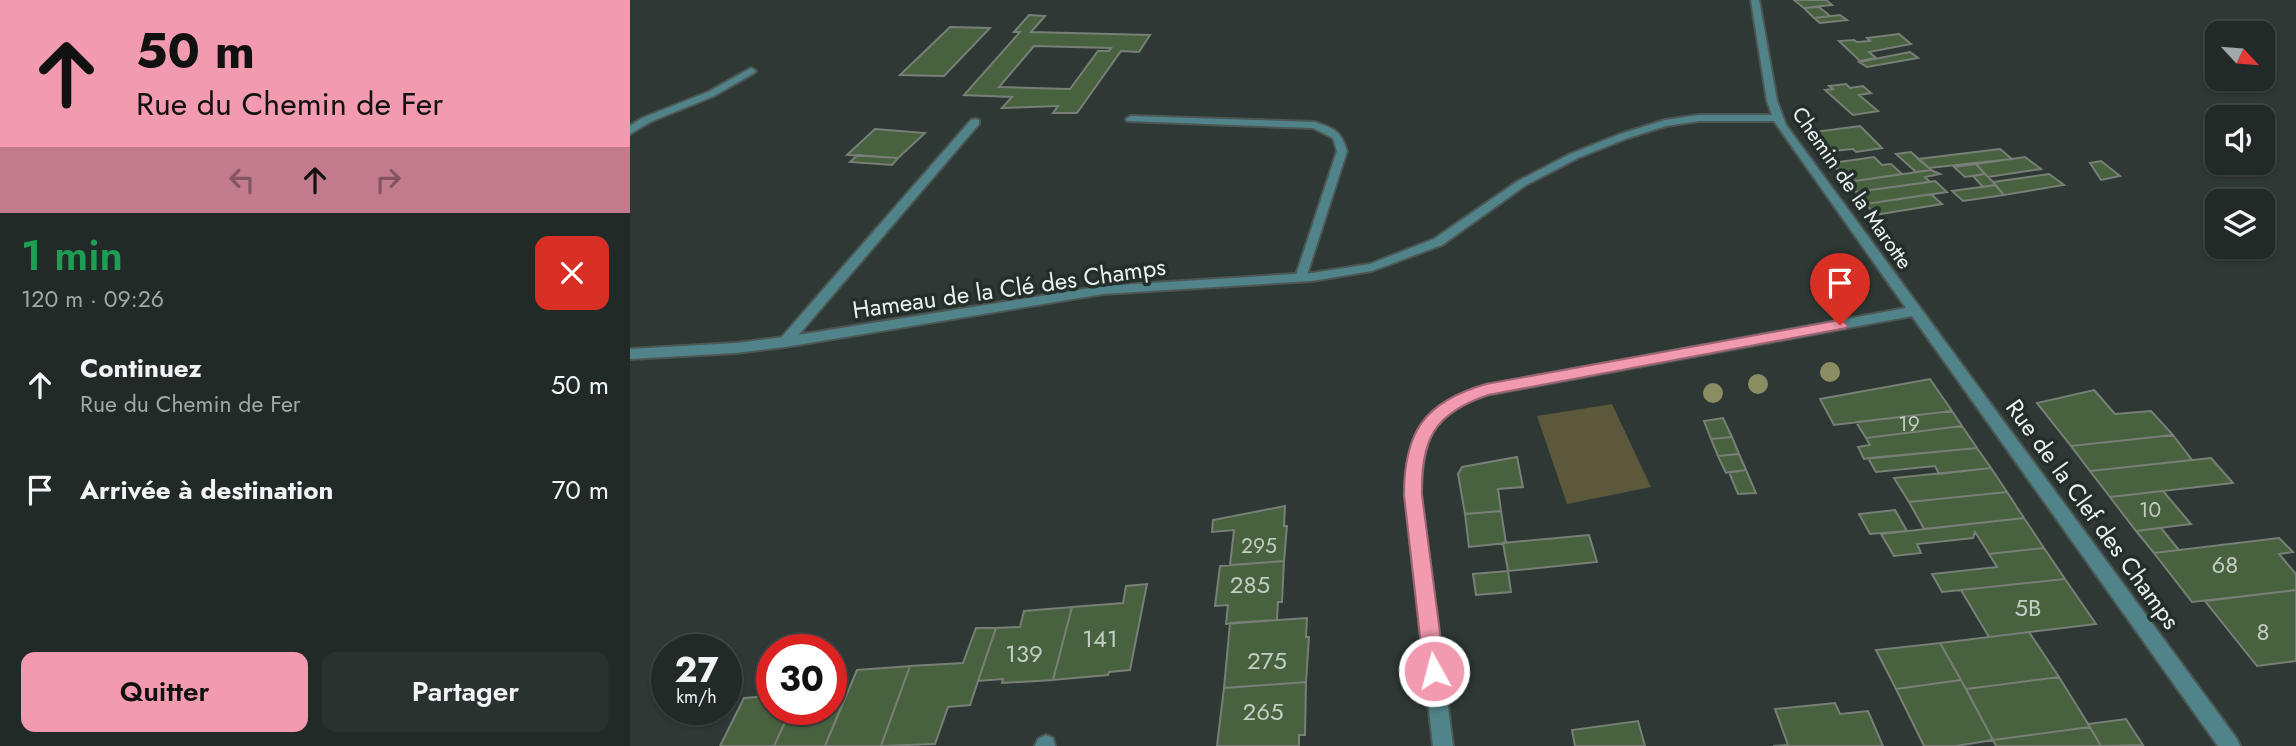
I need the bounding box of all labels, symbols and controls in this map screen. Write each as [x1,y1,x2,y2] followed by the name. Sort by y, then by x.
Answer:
[136,16,255,86] text: 50 m
[2205,21,2275,91] north arrow
[2205,21,2275,259] map controls
[21,28,112,119] icon: ahead
[136,81,443,127] text: Rue du Chemin de Fer
[1785,101,1919,275] street label: Chemin de la Marotte
[2205,105,2275,175] button: sound
[223,161,261,199] icon: left
[296,161,334,199] icon: ahead
[369,161,407,199] icon: right
[2205,189,2275,259] button: layers
[21,225,123,286] text: 1 min
[535,236,609,310] button: close
[850,249,1168,327] street label: Hameau de la Clé des Champs
[1810,253,1870,325] pin
[1821,264,1859,302] icon: arrive
[21,282,164,316] text: 120 m · 09:26
[80,349,202,387] text: Continuez
[21,366,59,404] icon: ahead
[551,366,609,404] text: 50 m
[80,387,301,421] text: Rue du Chemin de Fer
[1997,392,2189,636] street label: Rue de la Clef des Champs
[1898,409,1920,439] house number: 19
[21,471,59,509] icon: arrive
[80,471,333,509] text: Arrivée à destination
[552,471,609,509] text: 70 m
[2139,495,2161,525] house number: 10
[1241,531,1277,561] house number: 295
[2212,547,2238,582] house number: 68
[1230,567,1270,602] house number: 285
[2015,590,2041,625] house number: 5B
[2256,614,2270,649] house number: 8
[1082,621,1118,656] house number: 141
[756,634,847,725] speed limit sign: 30
[1397,634,1471,708] position arrow
[1005,636,1043,671] house number: 139
[1247,643,1287,678] house number: 275
[674,645,719,695] text: 27
[21,652,308,732] button: Quitter
[322,652,609,732] button: Partager
[676,684,717,710] text: km/h
[1242,694,1284,729] house number: 265

